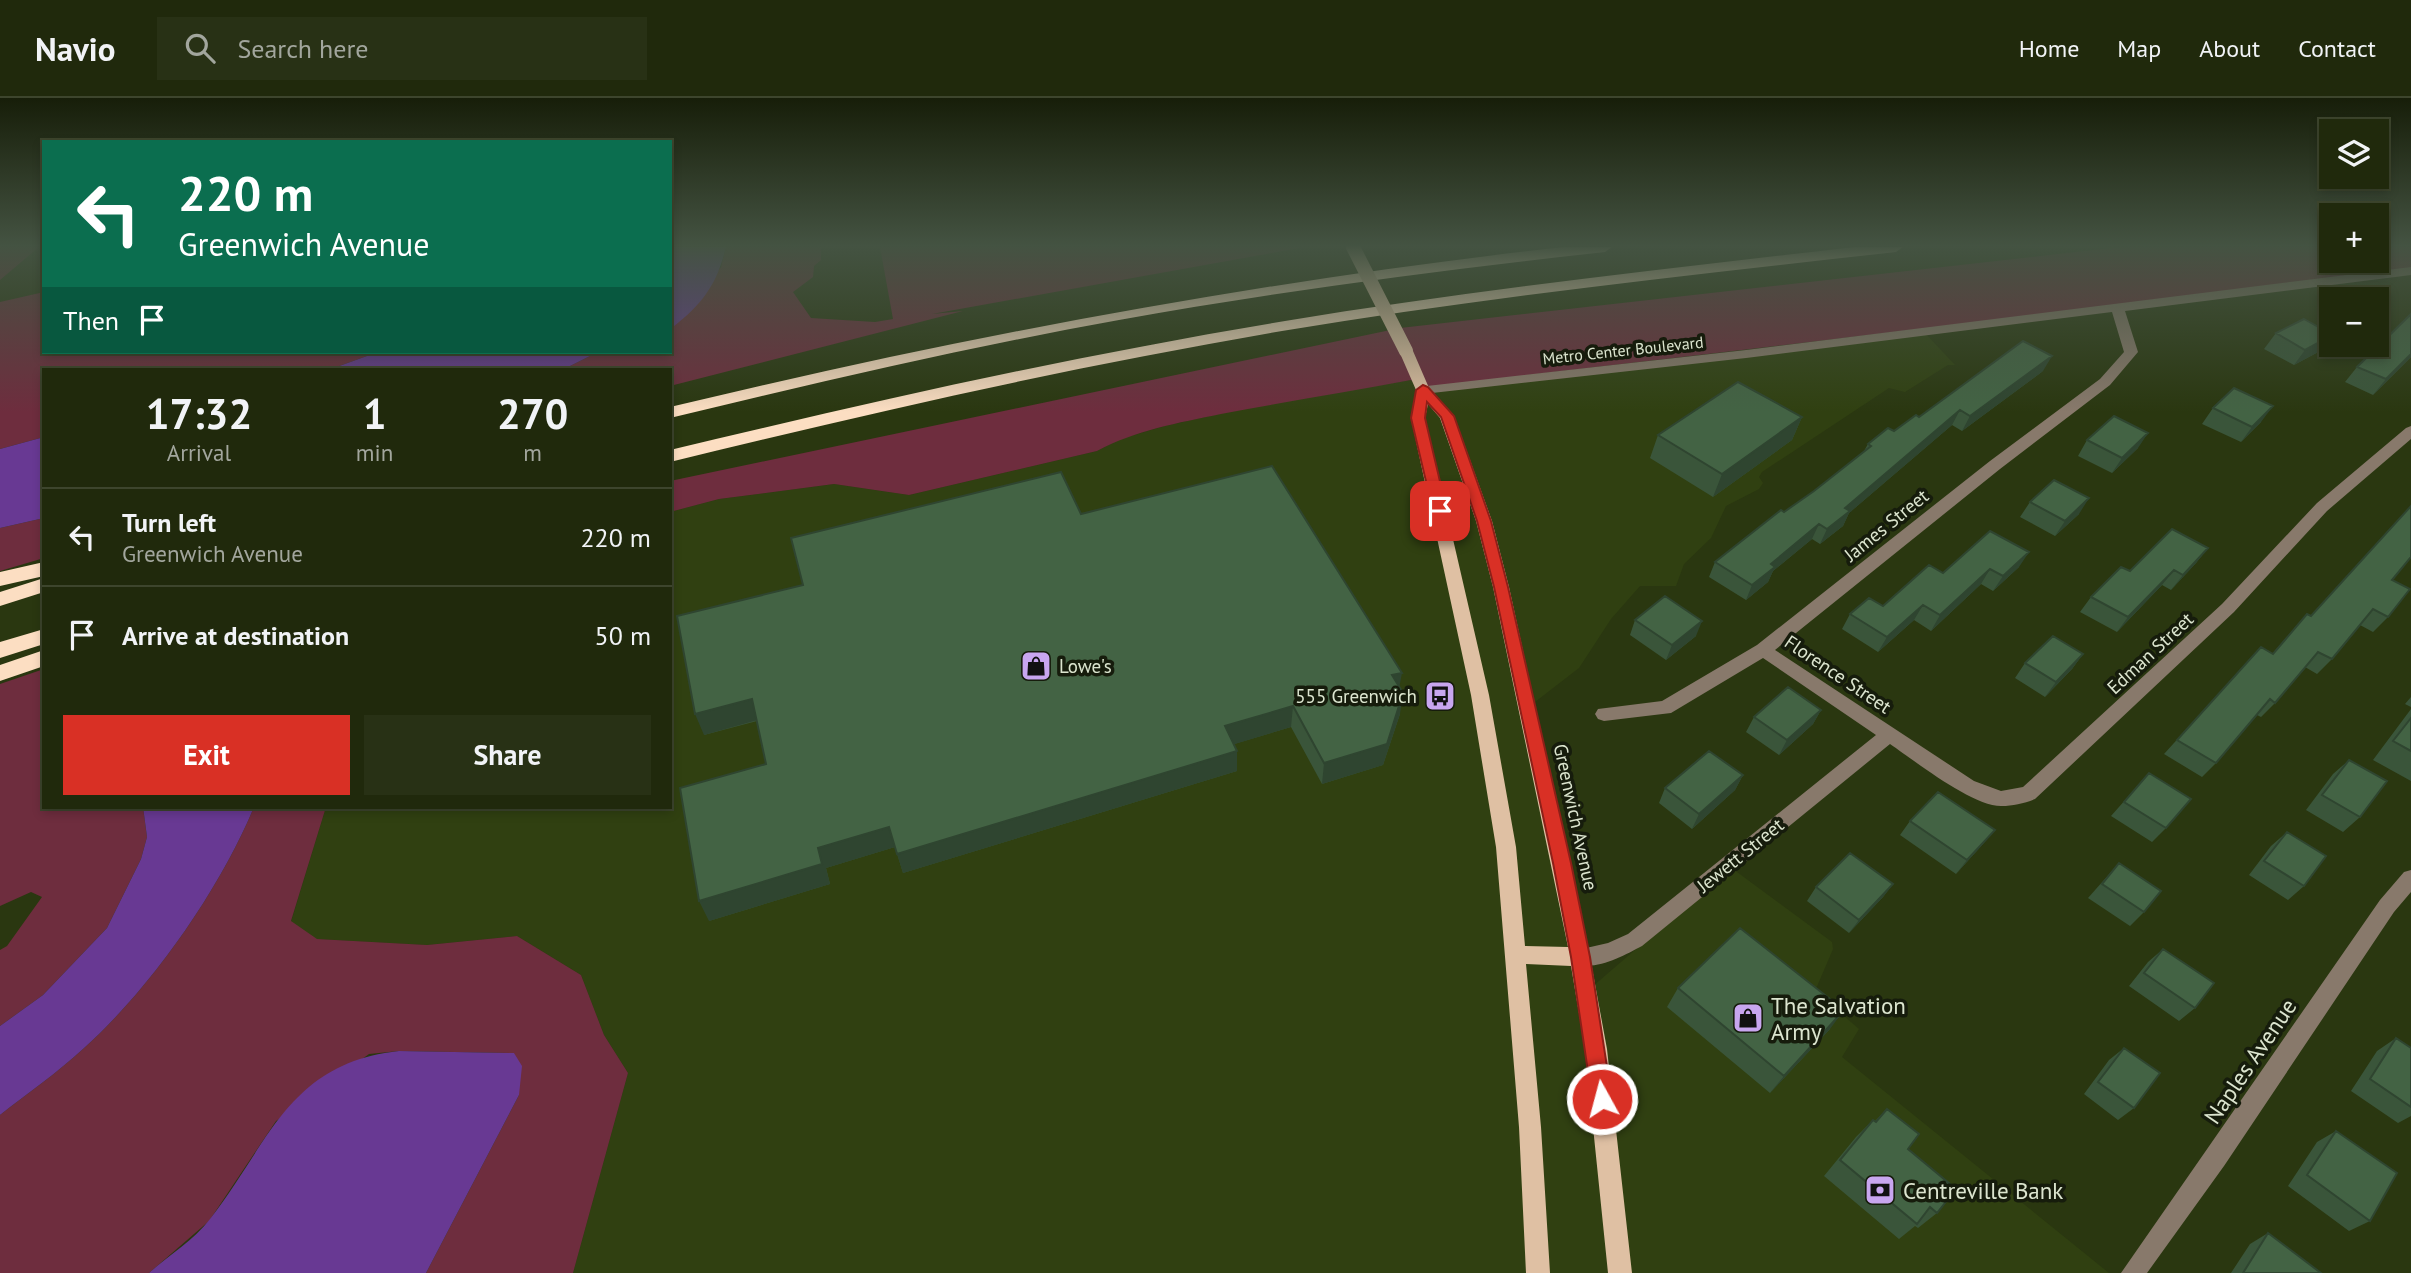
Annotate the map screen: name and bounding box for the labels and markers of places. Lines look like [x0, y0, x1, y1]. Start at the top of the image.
pin [1410, 481, 1470, 541]
shop icon: Lowe's [1019, 649, 1053, 683]
place label: Lowe's [1059, 654, 1112, 678]
bus stop icon: 555 Greenwich [1423, 679, 1457, 713]
place label: 555 Greenwich [1295, 684, 1417, 708]
place label: The Salvation Army [1771, 991, 1906, 1046]
shop icon: The Salvation Army [1731, 1001, 1765, 1035]
bank icon: Centreville Bank [1863, 1173, 1897, 1207]
place label: Centreville Bank [1903, 1176, 2063, 1205]

